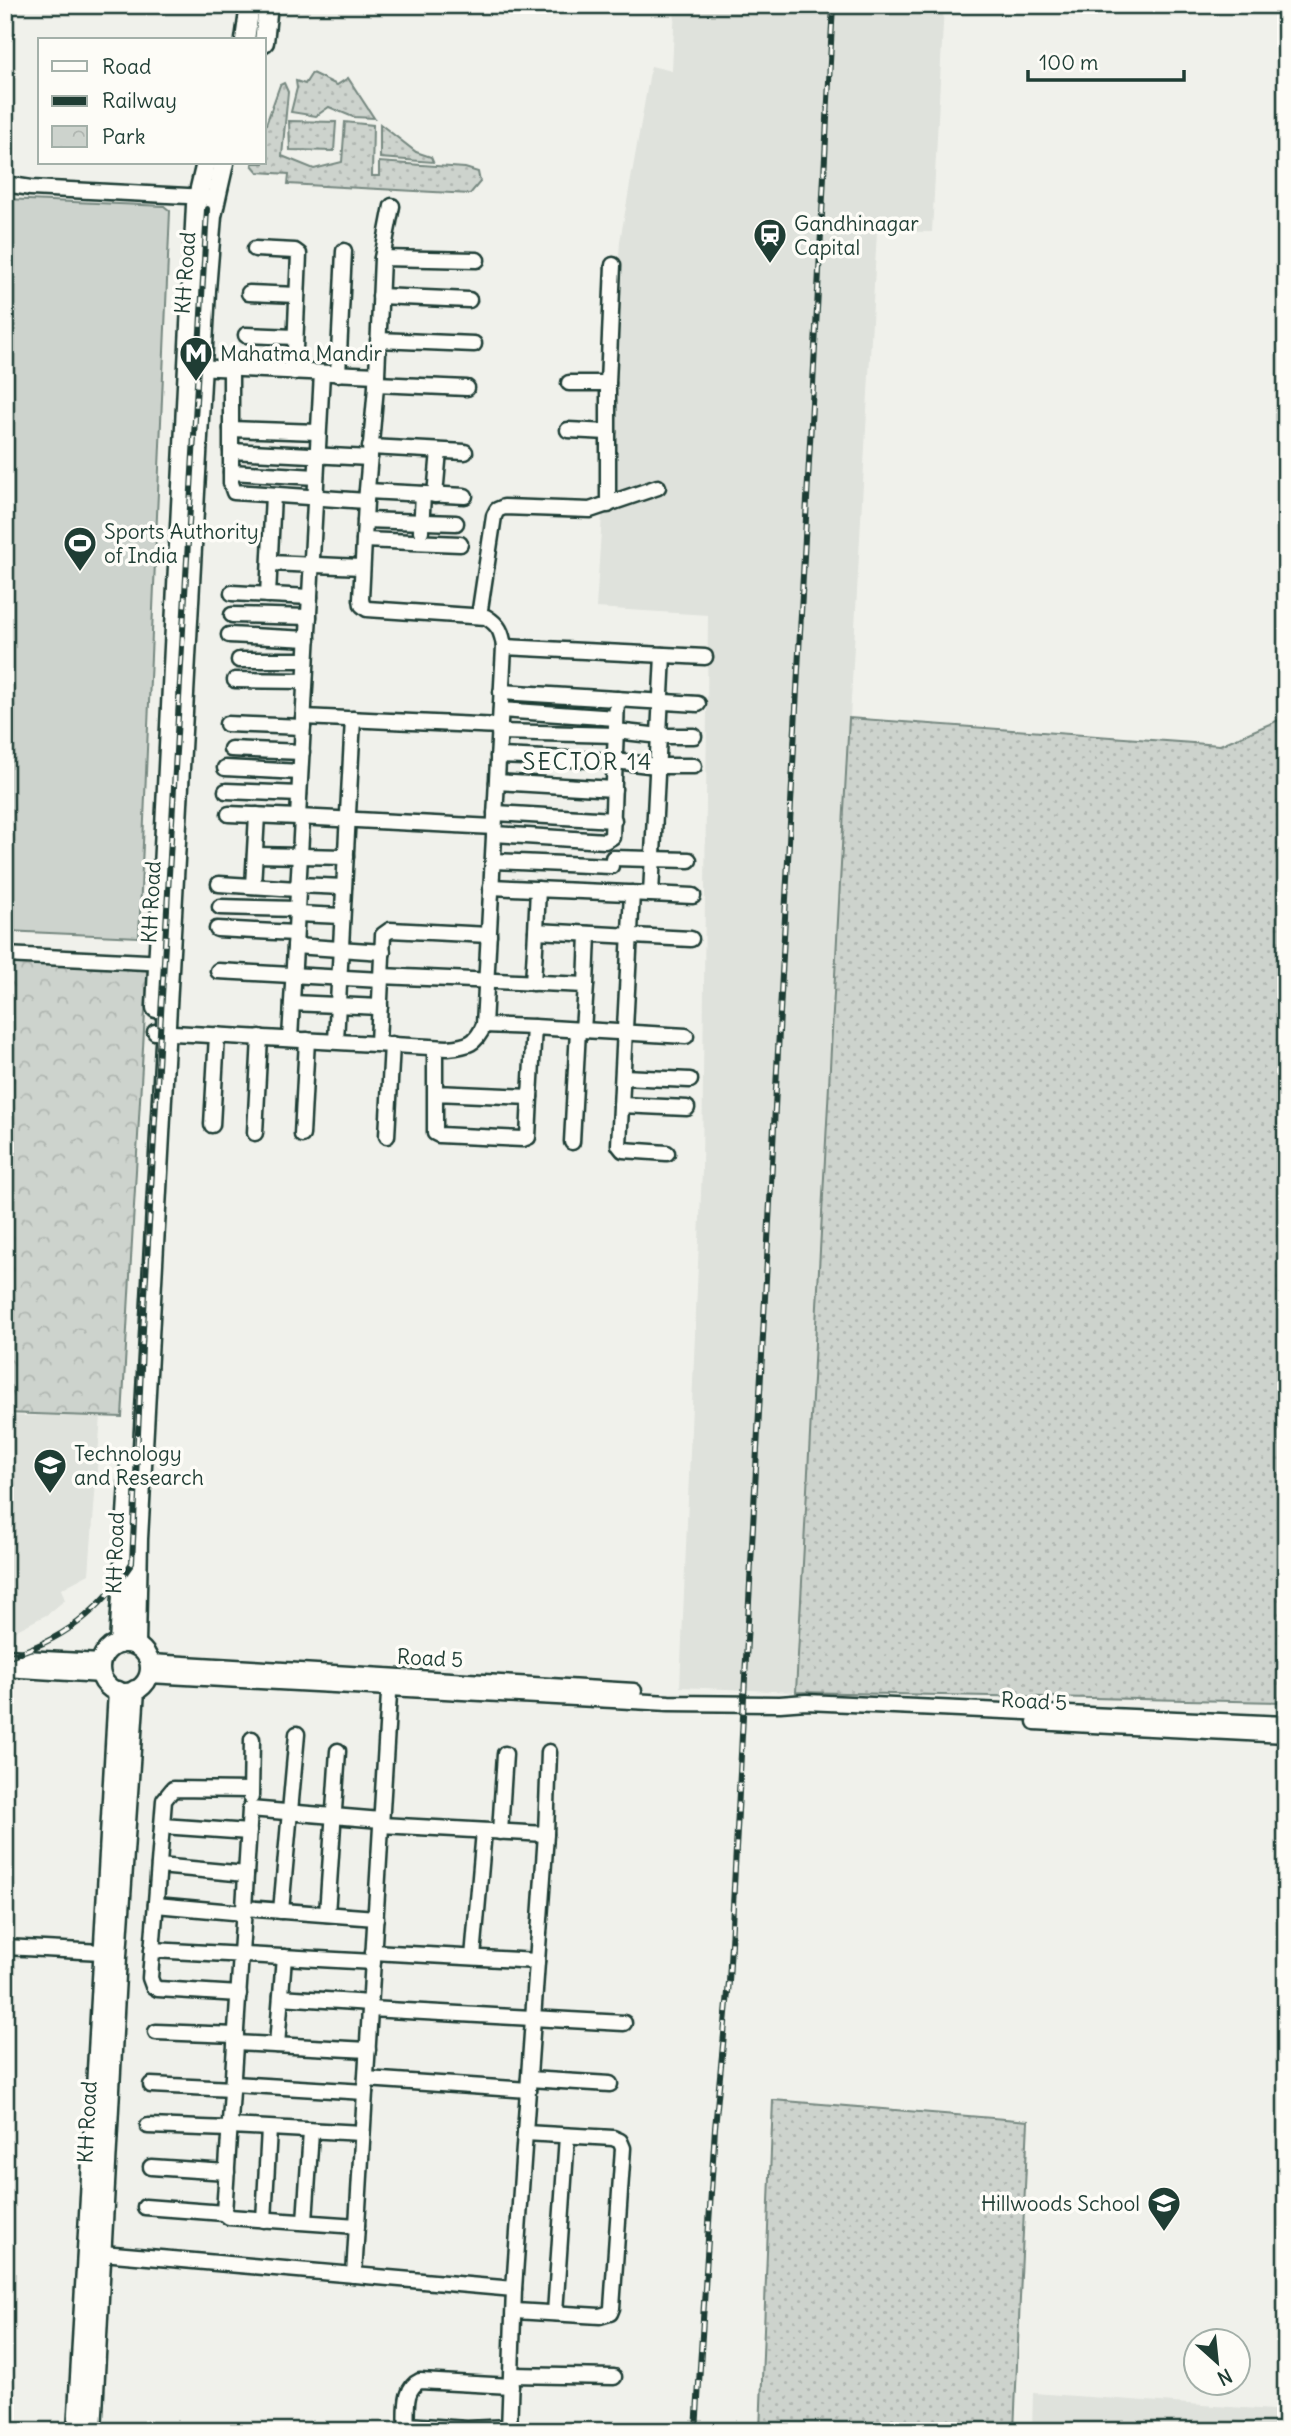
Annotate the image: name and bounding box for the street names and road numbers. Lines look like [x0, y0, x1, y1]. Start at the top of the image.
street label: KH Road [169, 231, 201, 315]
street label: KH Road [135, 860, 167, 944]
street label: KH Road [100, 1511, 130, 1595]
street label: Road 5 [396, 1643, 464, 1673]
street label: Road 5 [1000, 1686, 1068, 1716]
street label: KH Road [71, 2080, 103, 2164]

